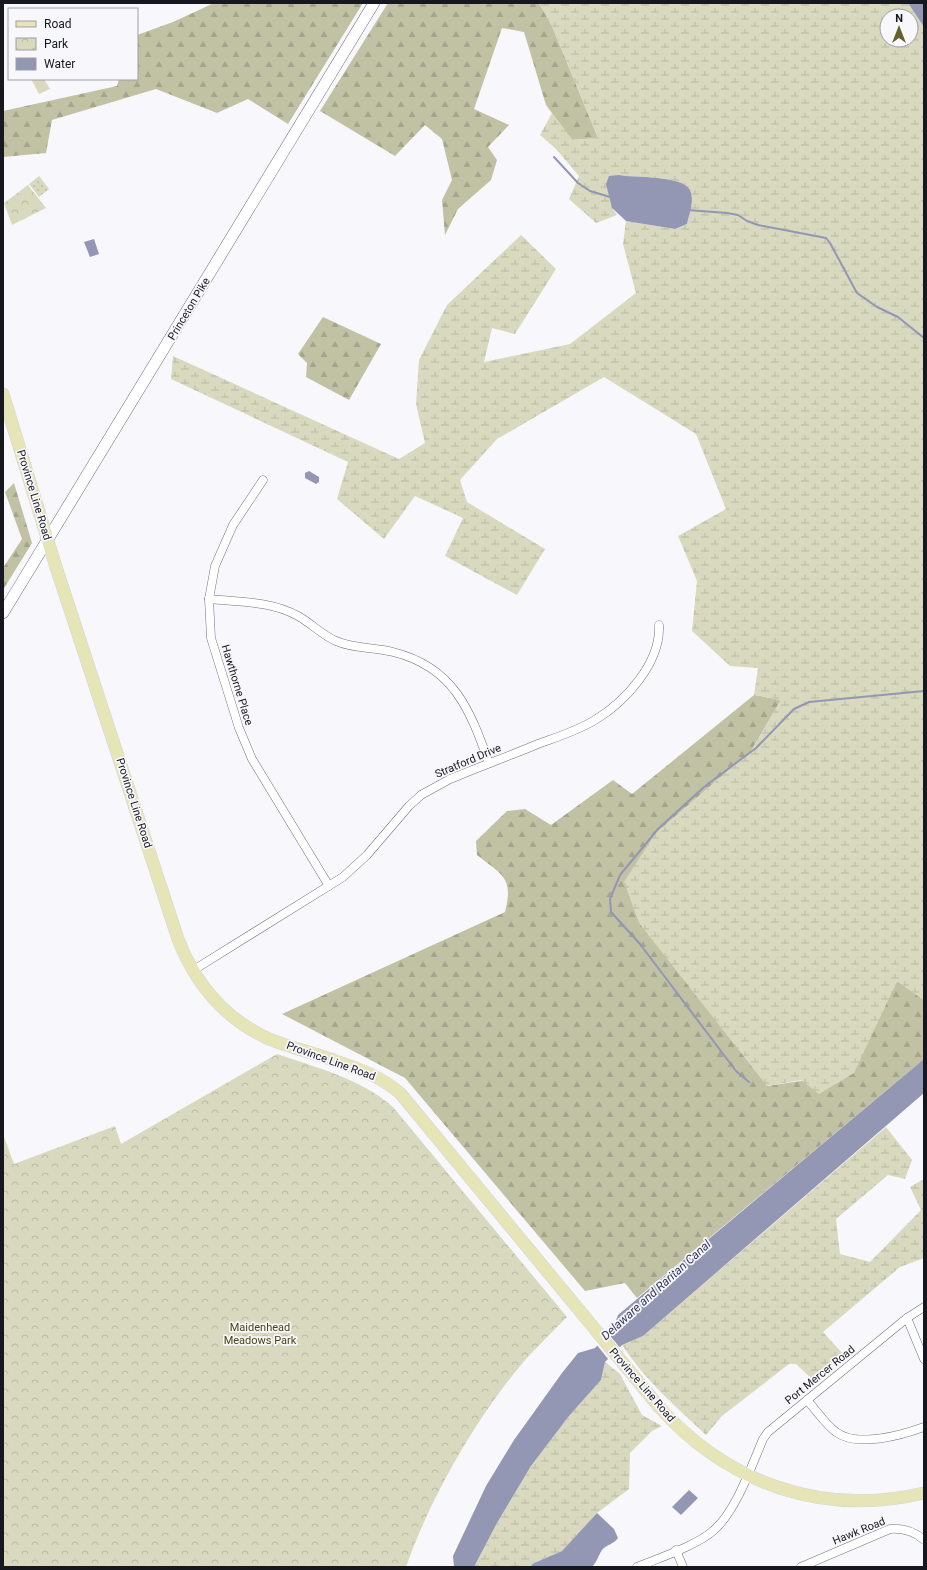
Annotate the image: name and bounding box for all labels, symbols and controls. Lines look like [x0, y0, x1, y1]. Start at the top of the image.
legend [8, 8, 138, 80]
north arrow [879, 8, 919, 48]
text: N [895, 12, 903, 25]
text: Road [44, 17, 72, 31]
text: Park [44, 37, 69, 51]
text: Water [44, 57, 75, 71]
street label: Princeton Pike [165, 275, 213, 343]
street label: Province Line Road [14, 448, 54, 542]
street label: Hawthorne Place [219, 643, 255, 727]
street label: Stratford Drive [433, 741, 503, 781]
street label: Province Line Road [113, 756, 155, 850]
street label: Province Line Road [285, 1039, 377, 1083]
water label: Delaware and Raritan Canal [598, 1237, 714, 1343]
park label: Maidenhead Meadows Park [224, 1321, 297, 1347]
street label: Port Mercer Road [783, 1343, 857, 1407]
street label: Province Line Road [606, 1345, 678, 1425]
street label: Hawk Road [831, 1515, 887, 1547]

